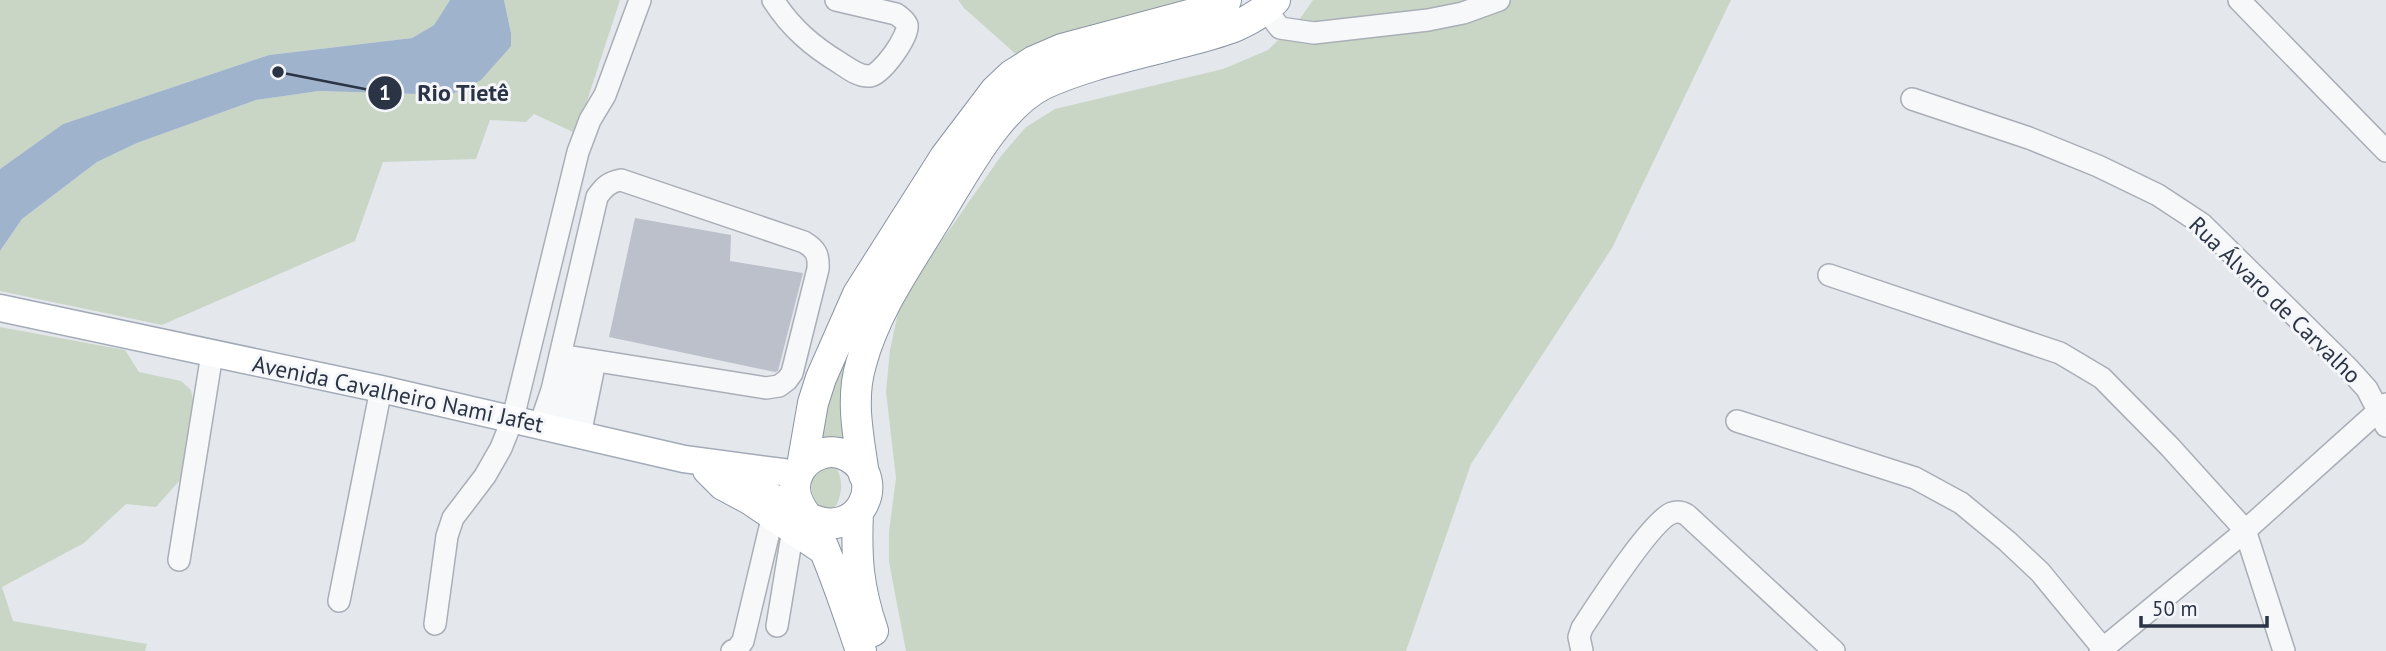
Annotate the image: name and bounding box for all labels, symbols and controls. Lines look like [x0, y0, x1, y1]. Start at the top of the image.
callout: Rio Tietê [368, 70, 523, 115]
text: Rio Tietê [417, 77, 509, 108]
text: 1 [379, 79, 391, 106]
street label: Rua Álvaro de Carvalho [2183, 210, 2367, 389]
street label: Avenida Cavalheiro Nami Jafet [250, 349, 546, 439]
scale bar [2141, 584, 2267, 628]
text: 50 m [2152, 595, 2198, 622]

